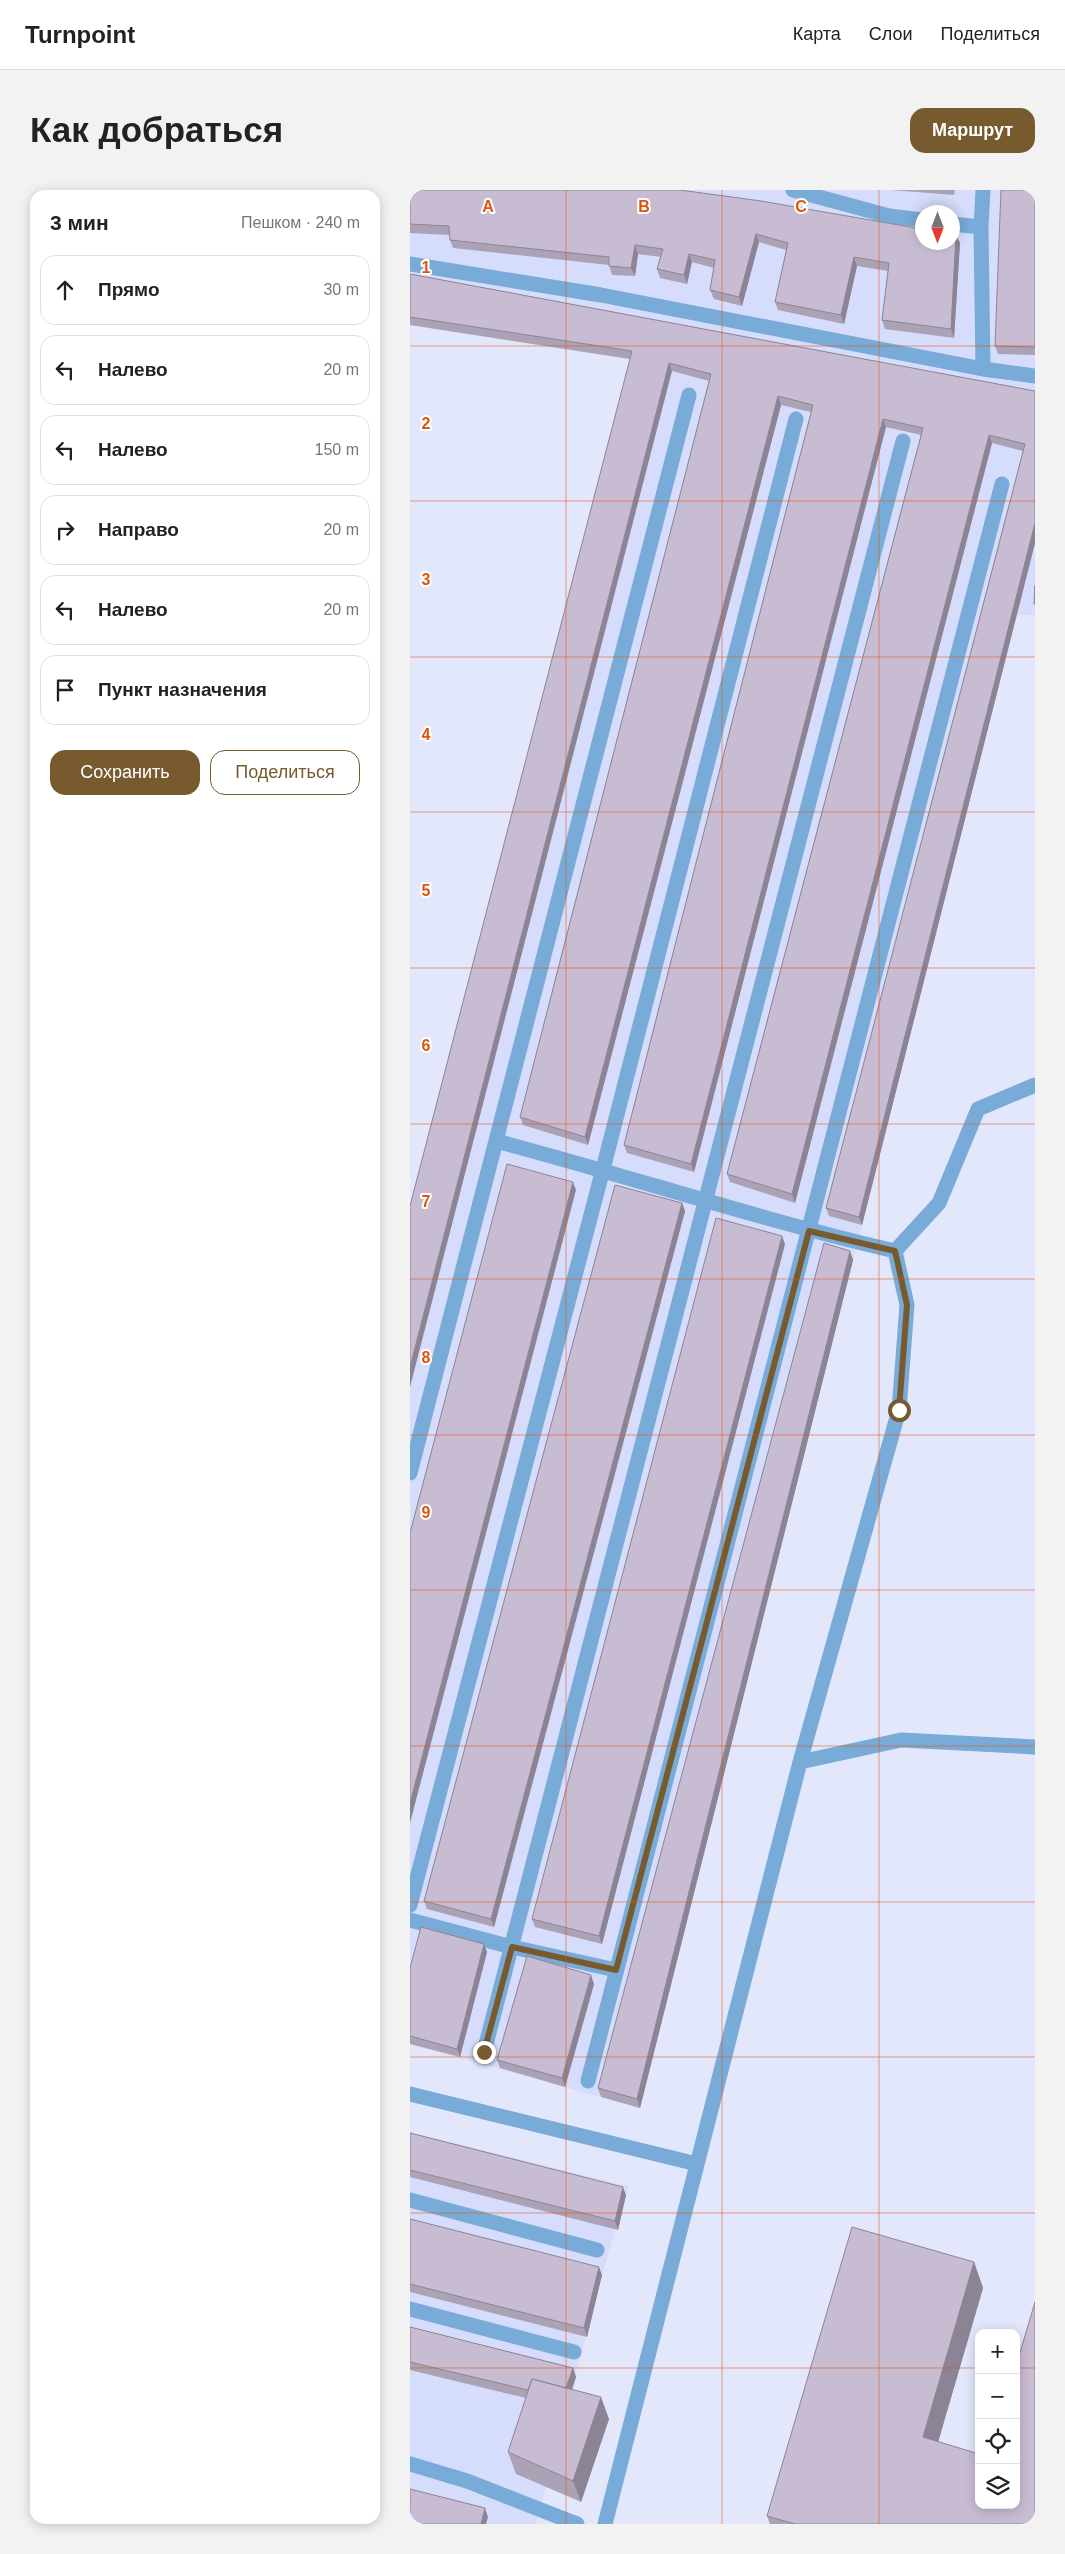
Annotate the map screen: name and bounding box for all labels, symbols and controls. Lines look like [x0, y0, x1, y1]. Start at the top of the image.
text: Turnpoint [25, 21, 135, 48]
text: Карта [793, 24, 841, 44]
text: Слои [869, 24, 913, 44]
text: Поделиться [941, 24, 1040, 44]
button: Маршрут [910, 108, 1035, 153]
text: Как добраться [30, 110, 283, 149]
text: A [482, 198, 494, 215]
text: B [638, 198, 650, 215]
text: C [795, 198, 807, 215]
north arrow [915, 205, 960, 250]
text: 3 мин [50, 211, 109, 234]
text: Пешком · 240 m [241, 214, 360, 231]
text: 1 [422, 259, 431, 276]
icon: ahead [51, 276, 79, 304]
text: Прямо [98, 279, 160, 300]
text: 30 m [323, 281, 359, 298]
icon: left [51, 356, 79, 384]
text: Налево [98, 359, 168, 380]
text: 20 m [323, 361, 359, 378]
text: 2 [422, 415, 431, 432]
icon: left [51, 436, 79, 464]
text: Налево [98, 439, 168, 460]
text: 150 m [315, 441, 359, 458]
icon: right [51, 516, 79, 544]
text: Направо [98, 519, 179, 540]
text: 20 m [323, 521, 359, 538]
text: 3 [422, 571, 431, 588]
icon: left [51, 596, 79, 624]
text: Налево [98, 599, 168, 620]
text: 20 m [323, 601, 359, 618]
icon: arrive [51, 676, 79, 704]
text: Пункт назначения [98, 679, 267, 700]
text: 4 [422, 726, 431, 743]
button: Сохранить [50, 750, 200, 795]
button: Поделиться [210, 750, 360, 795]
text: 5 [422, 882, 431, 899]
text: 6 [422, 1037, 431, 1054]
text: 7 [422, 1193, 431, 1210]
text: 8 [422, 1349, 431, 1366]
route start [888, 1399, 911, 1422]
text: 9 [422, 1504, 431, 1521]
route end [473, 2041, 496, 2064]
map controls [975, 2329, 1020, 2509]
button: + [975, 2329, 1020, 2374]
button: − [975, 2374, 1020, 2419]
button: locate [975, 2419, 1020, 2464]
button: layers [975, 2464, 1020, 2509]

